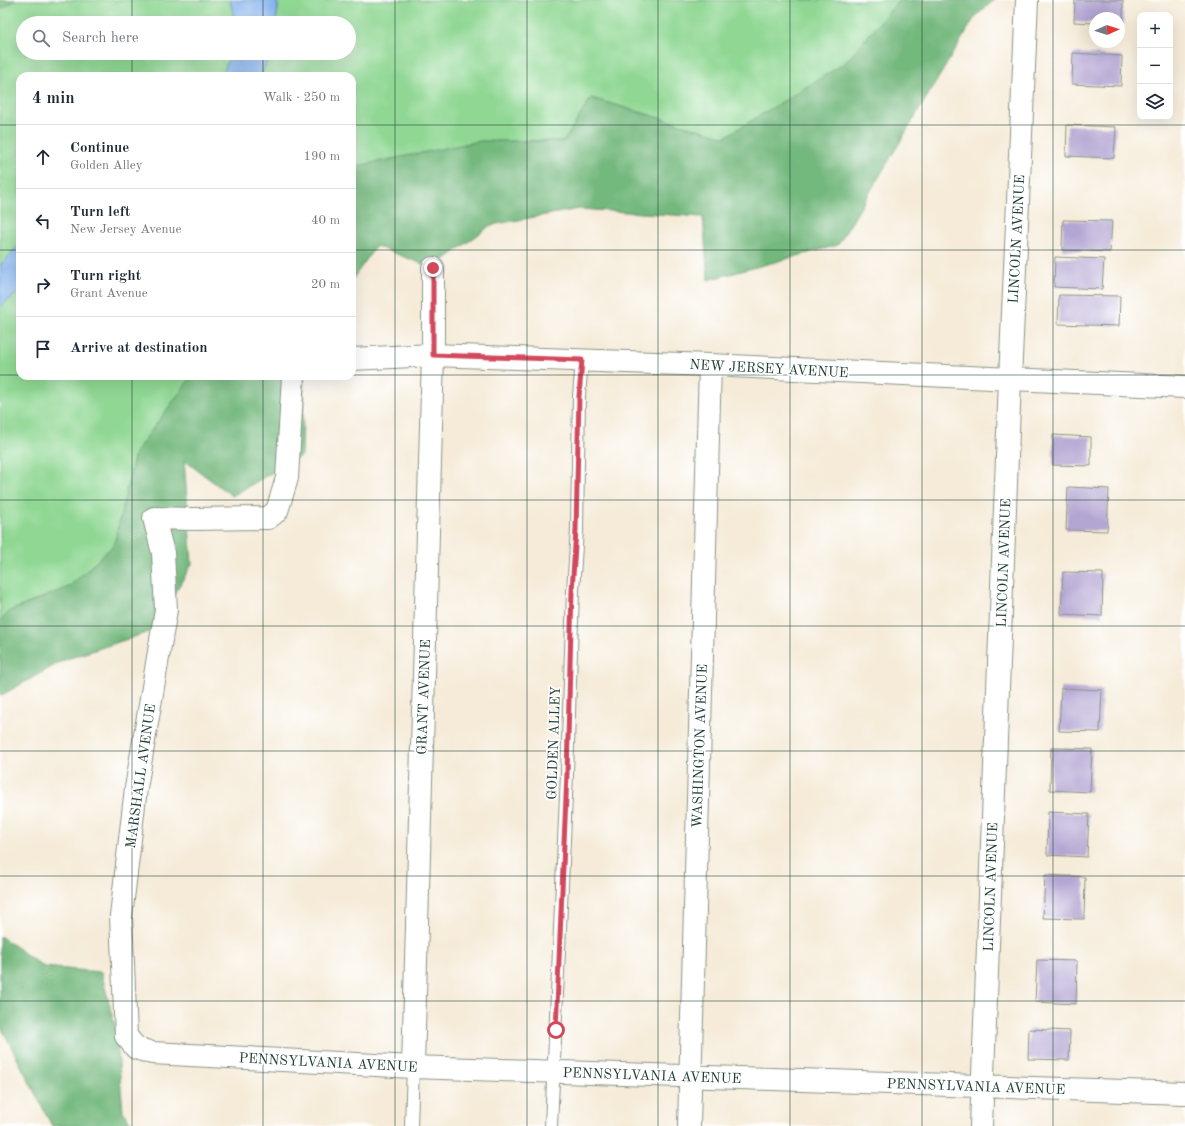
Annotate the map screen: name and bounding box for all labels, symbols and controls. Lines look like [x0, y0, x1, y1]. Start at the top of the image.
north arrow [1089, 12, 1125, 48]
map controls [1137, 12, 1173, 120]
button: + [1137, 12, 1173, 48]
search box [16, 16, 356, 60]
icon: search [30, 27, 52, 49]
text: Search here [62, 31, 139, 46]
button: − [1137, 48, 1173, 84]
button: layers [1137, 84, 1173, 120]
text: 4 min [32, 90, 75, 107]
text: Walk · 250 m [263, 91, 340, 104]
text: Continue [70, 141, 129, 156]
icon: ahead [32, 146, 54, 168]
text: 190 m [303, 150, 340, 163]
text: Golden Alley [70, 159, 143, 172]
street label: LINCOLN AVENUE [1007, 174, 1027, 304]
text: Turn left [70, 205, 130, 220]
icon: left [32, 210, 54, 232]
text: 40 m [311, 214, 340, 227]
text: New Jersey Avenue [70, 223, 182, 236]
route end [424, 259, 442, 277]
text: Turn right [70, 269, 141, 284]
icon: right [32, 274, 54, 296]
text: 20 m [311, 278, 340, 291]
text: Grant Avenue [70, 287, 148, 300]
icon: arrive [32, 338, 54, 360]
text: Arrive at destination [70, 341, 208, 356]
street label: NEW JERSEY AVENUE [689, 358, 849, 380]
street label: LINCOLN AVENUE [995, 498, 1013, 628]
street label: GRANT AVENUE [415, 639, 433, 755]
street label: WASHINGTON AVENUE [690, 664, 710, 828]
street label: GOLDEN ALLEY [545, 686, 563, 800]
street label: MARSHALL AVENUE [124, 703, 158, 849]
street label: LINCOLN AVENUE [982, 822, 1000, 952]
route start [547, 1021, 565, 1039]
street label: PENNSYLVANIA AVENUE [238, 1051, 418, 1075]
street label: PENNSYLVANIA AVENUE [562, 1066, 742, 1086]
street label: PENNSYLVANIA AVENUE [886, 1077, 1066, 1097]

